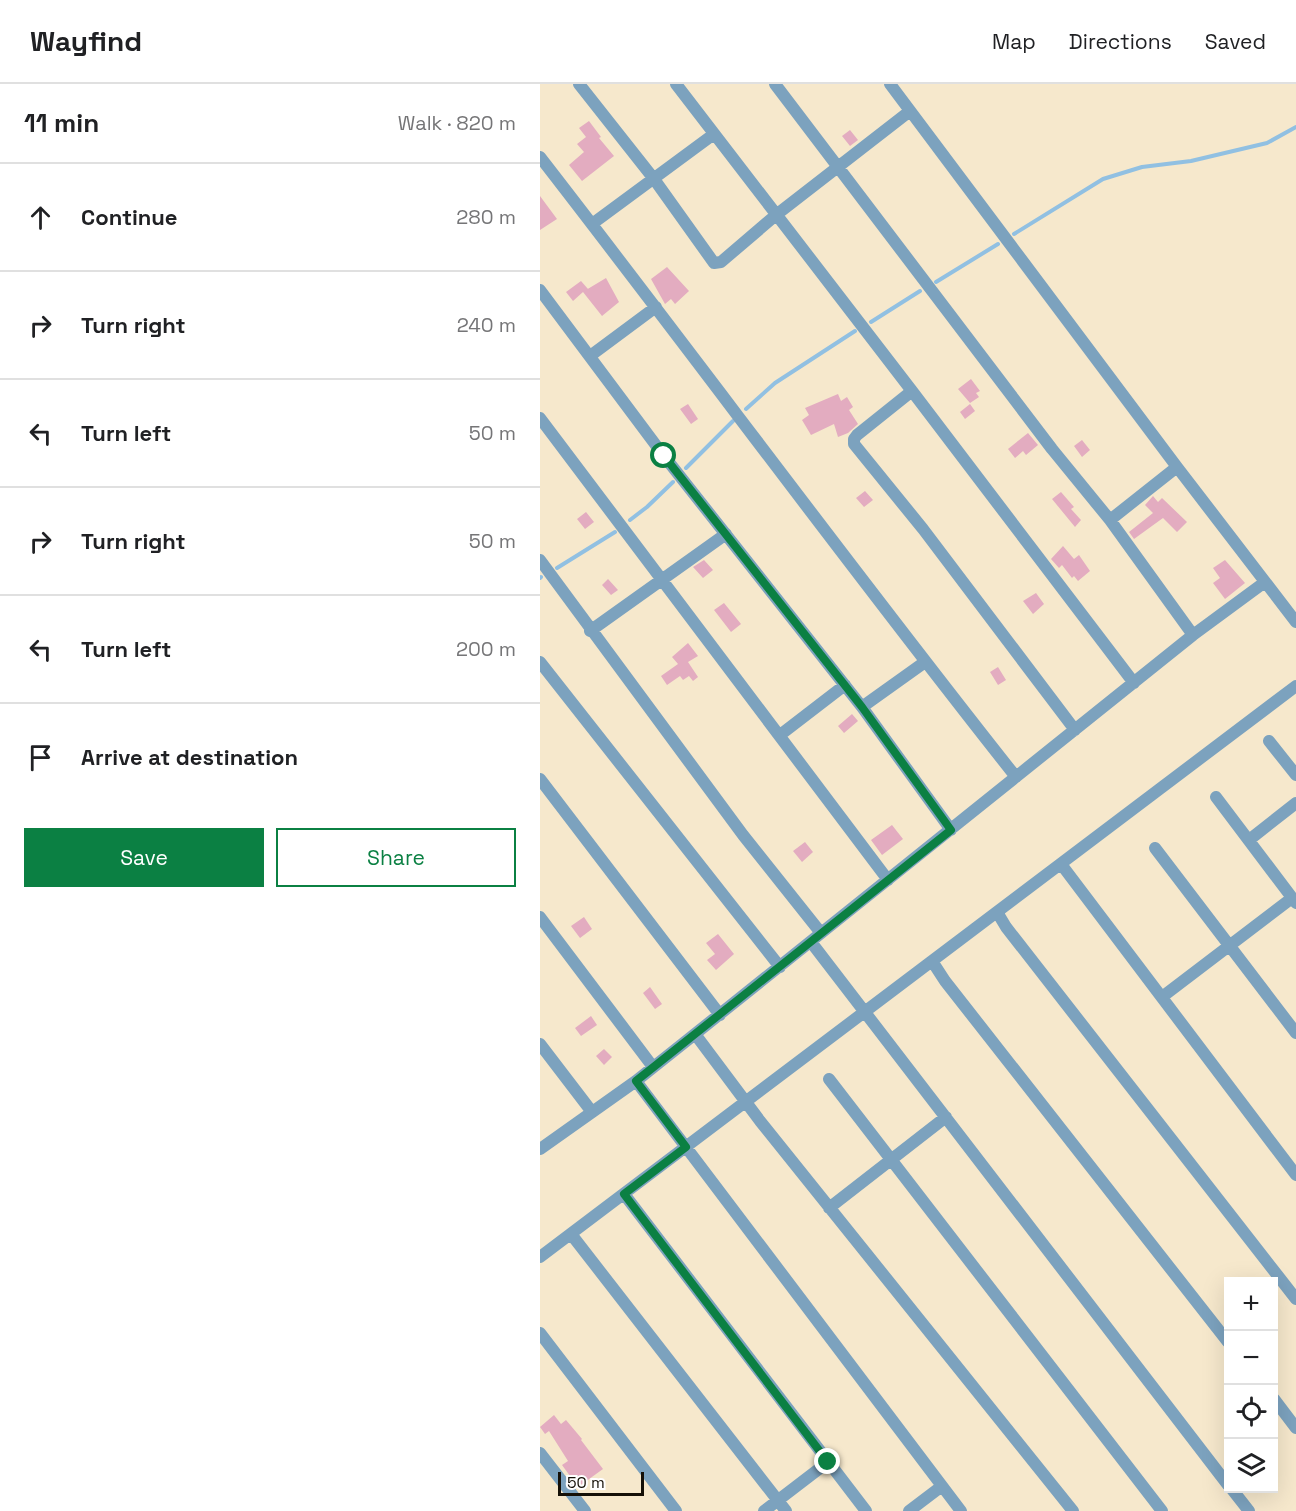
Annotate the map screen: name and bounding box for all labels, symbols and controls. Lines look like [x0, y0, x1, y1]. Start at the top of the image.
text: Wayfind [30, 23, 142, 59]
text: Map [992, 28, 1036, 55]
text: Directions [1069, 28, 1172, 55]
text: Saved [1205, 28, 1266, 55]
text: 11 min [24, 106, 99, 140]
text: Walk · 820 m [398, 110, 516, 136]
icon: ahead [24, 201, 57, 234]
text: Continue [81, 203, 177, 231]
text: 280 m [456, 204, 516, 230]
icon: right [24, 309, 57, 342]
text: Turn right [81, 311, 186, 339]
text: 240 m [457, 312, 516, 338]
icon: left [24, 417, 57, 450]
text: Turn left [81, 419, 171, 447]
text: 50 m [469, 420, 516, 446]
route start [650, 442, 676, 468]
icon: right [24, 525, 57, 558]
text: Turn right [81, 527, 186, 555]
text: 50 m [469, 528, 516, 554]
icon: left [24, 633, 57, 666]
text: Turn left [81, 635, 171, 663]
text: 200 m [456, 636, 516, 662]
icon: arrive [24, 741, 57, 774]
text: Arrive at destination [81, 743, 298, 771]
button: Save [24, 828, 264, 887]
button: Share [276, 828, 516, 887]
map controls [1224, 1277, 1278, 1493]
button: + [1224, 1277, 1278, 1331]
button: − [1224, 1331, 1278, 1385]
button: locate [1224, 1385, 1278, 1439]
button: layers [1224, 1439, 1278, 1493]
route end [814, 1448, 840, 1474]
scale bar [558, 1469, 644, 1496]
text: 50 m [567, 1472, 605, 1493]

